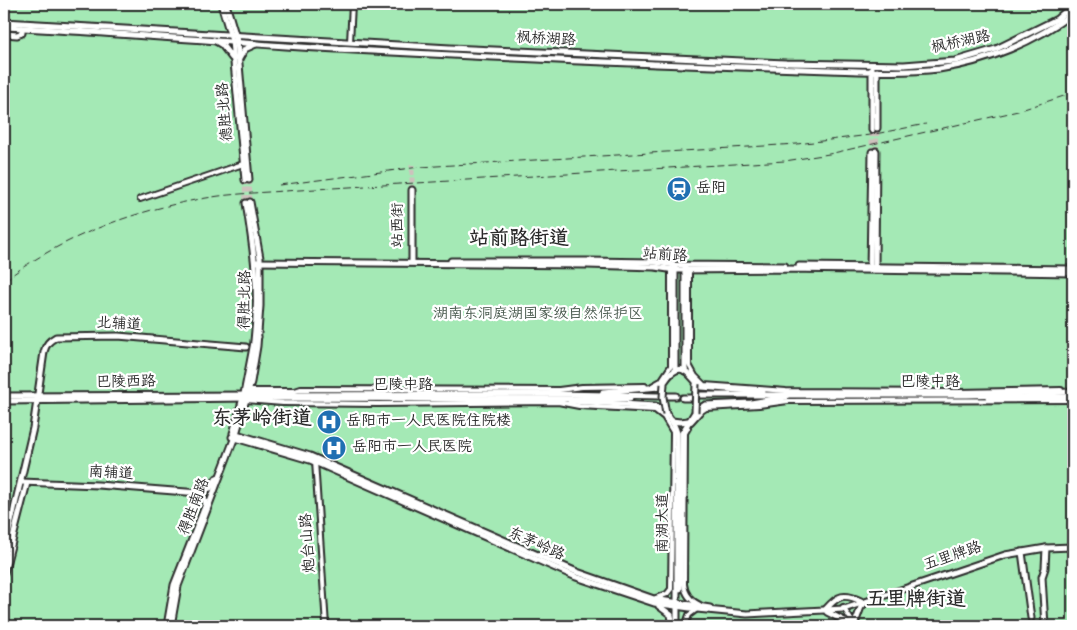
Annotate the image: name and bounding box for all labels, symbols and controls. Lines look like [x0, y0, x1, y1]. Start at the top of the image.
street label: 枫桥湖路 [929, 26, 993, 60]
street label: 枫桥湖路 [515, 27, 577, 53]
street label: 德胜北路 [212, 81, 240, 143]
station icon: 岳阳 [666, 176, 692, 202]
place label: 岳阳 [696, 178, 726, 200]
street label: 站西街 [388, 202, 410, 248]
district label: 站前路街道 [469, 226, 569, 254]
street label: 站前路 [642, 243, 688, 269]
street label: 得胜北路 [234, 270, 258, 330]
park label: 湖南东洞庭湖国家级自然保护区 [433, 304, 643, 326]
street label: 北辅道 [96, 313, 142, 337]
street label: 巴陵西路 [96, 371, 156, 395]
street label: 巴陵中路 [900, 372, 960, 394]
street label: 巴陵中路 [373, 375, 433, 397]
district label: 东茅岭街道 [212, 406, 312, 434]
hospital icon: 岳阳市一人民医院住院楼 [316, 409, 342, 435]
place label: 岳阳市一人民医院住院楼 [346, 411, 511, 433]
hospital icon: 岳阳市一人民医院 [321, 435, 347, 461]
place label: 岳阳市一人民医院 [352, 437, 472, 459]
street label: 南辅道 [88, 462, 134, 486]
street label: 得胜南路 [174, 475, 216, 539]
street label: 南湖大道 [653, 493, 675, 553]
street label: 炮台山路 [296, 512, 322, 574]
street label: 东茅岭路 [504, 523, 568, 567]
street label: 五里牌路 [921, 537, 985, 577]
district label: 五里牌街道 [866, 587, 966, 615]

